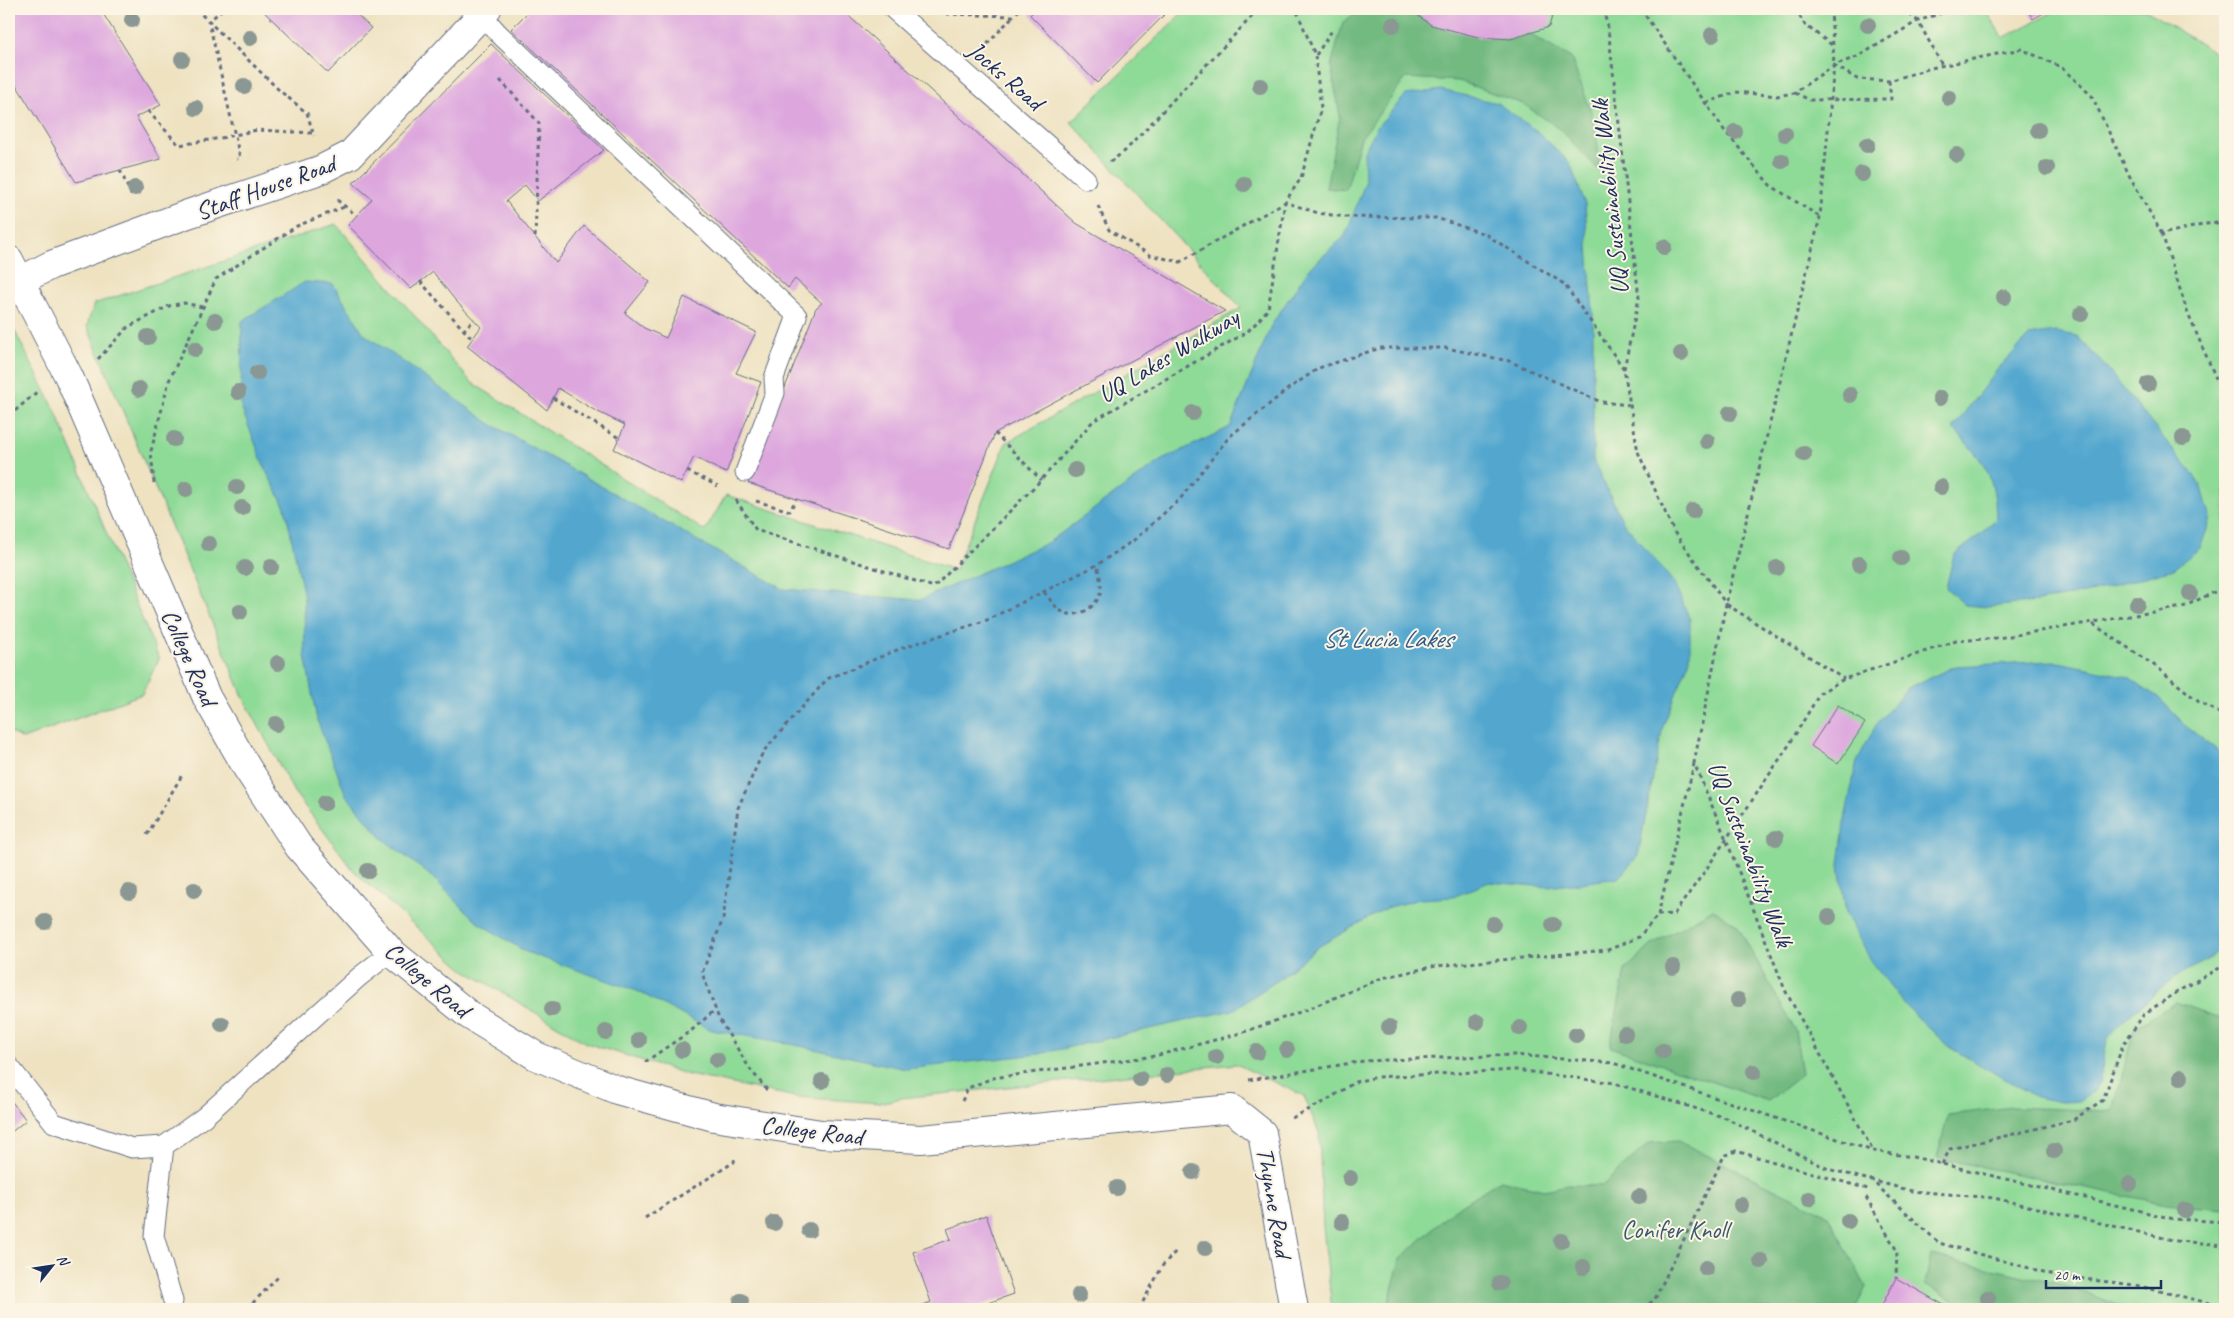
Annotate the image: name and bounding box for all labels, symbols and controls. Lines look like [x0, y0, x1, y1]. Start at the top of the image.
street label: Jocks Road [960, 33, 1053, 120]
street label: UQ Sustainability Walk [1584, 96, 1636, 296]
street label: Staff House Road [191, 146, 344, 228]
street label: UQ Lakes Walkway [1092, 300, 1247, 410]
street label: College Road [154, 604, 226, 714]
water label: St Lucia Lakes [1323, 622, 1457, 655]
street label: UQ Sustainability Walk [1700, 757, 1801, 953]
street label: College Road [378, 935, 480, 1028]
street label: College Road [759, 1109, 869, 1154]
street label: Thynne Road [1249, 1145, 1300, 1264]
park label: Conifer Knoll [1622, 1214, 1733, 1246]
north arrow [28, 1240, 78, 1290]
text: N [53, 1252, 74, 1270]
scale bar [2046, 1258, 2162, 1290]
text: 20 m [2054, 1266, 2081, 1285]

